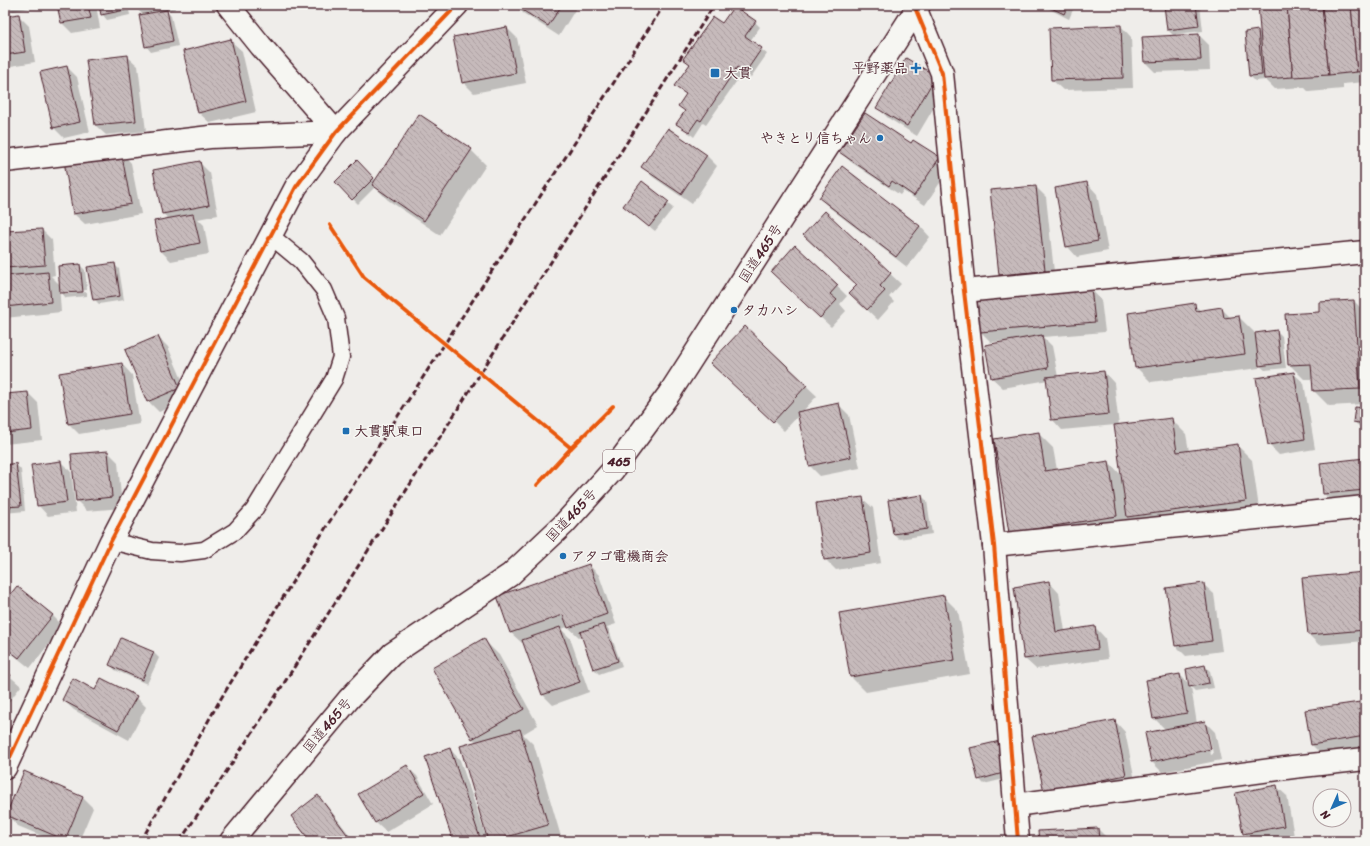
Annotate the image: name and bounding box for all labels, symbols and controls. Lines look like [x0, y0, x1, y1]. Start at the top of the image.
place label: 平野薬品 [852, 56, 908, 81]
place label: 大貫 [724, 61, 752, 86]
marker: 平野薬品 [911, 63, 921, 73]
marker: 大貫 [709, 67, 721, 79]
place label: やきとり信ちゃん [760, 126, 872, 151]
marker: やきとり信ちゃん [875, 133, 885, 143]
street label: 国道465号 [732, 218, 789, 288]
place label: タカハシ [742, 298, 798, 323]
marker: タカハシ [729, 305, 739, 315]
place label: 大貫駅東口 [354, 419, 424, 444]
marker: 大貫駅東口 [341, 426, 351, 436]
road number: 465 [603, 450, 635, 472]
street label: 国道465号 [539, 482, 603, 548]
place label: アタゴ電機商会 [571, 544, 668, 569]
marker: アタゴ電機商会 [558, 551, 568, 561]
street label: 国道465号 [296, 692, 359, 759]
north arrow [1312, 788, 1352, 828]
text: N [1316, 805, 1335, 825]

